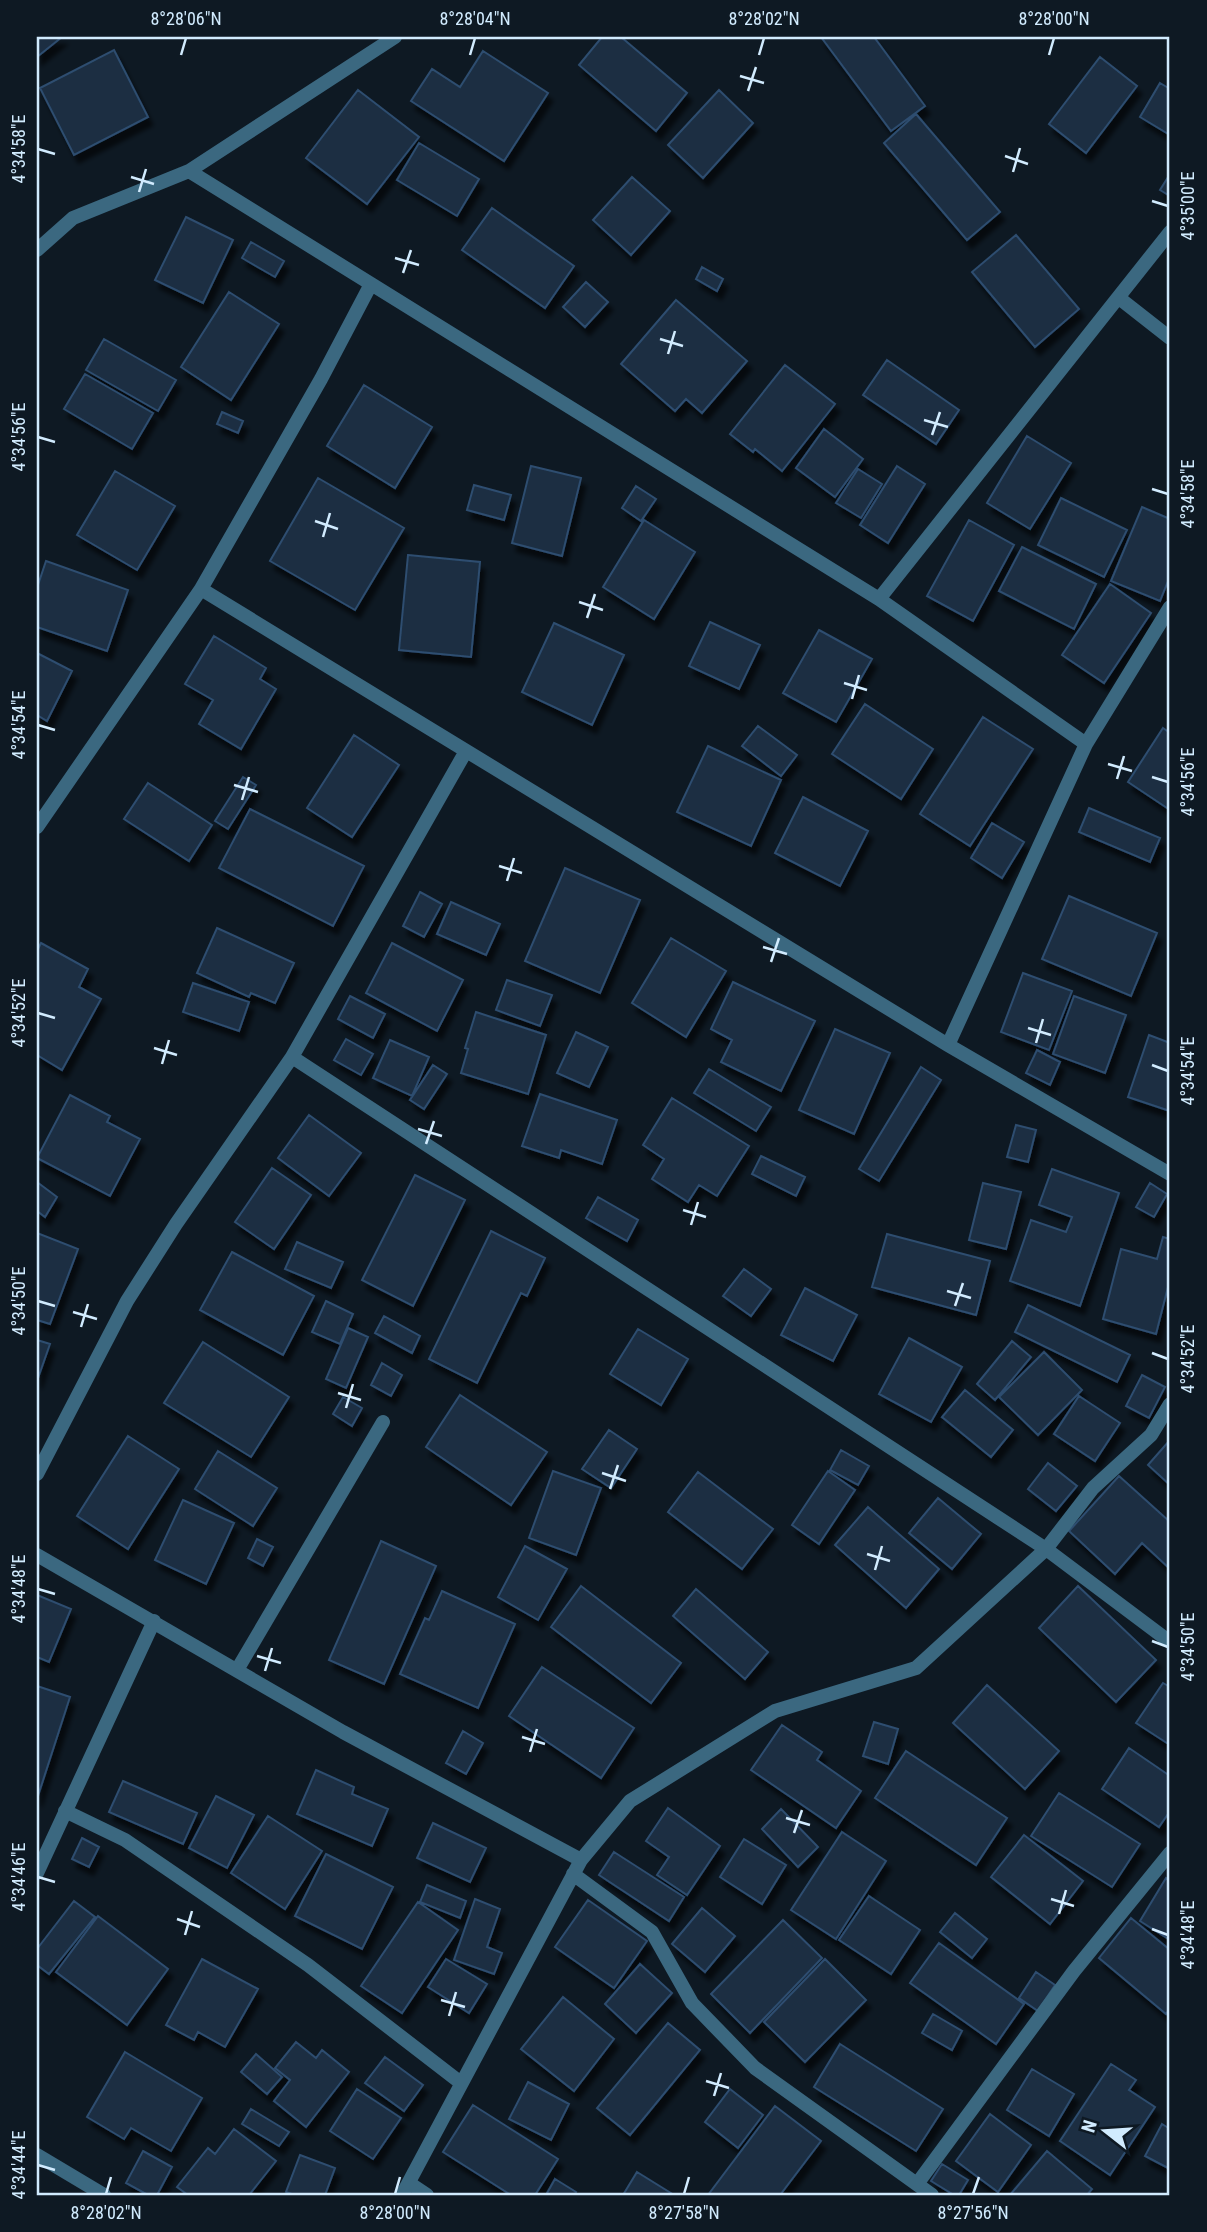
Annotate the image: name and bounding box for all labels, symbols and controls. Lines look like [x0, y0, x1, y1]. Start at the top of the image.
text: 8°28'06"N [150, 8, 222, 29]
text: 8°28'04"N [439, 8, 511, 29]
text: 8°28'02"N [728, 8, 800, 29]
text: 8°28'00"N [1018, 8, 1090, 29]
text: 4°34'58"E [8, 114, 29, 184]
text: 4°35'00"E [1177, 171, 1198, 241]
text: 4°34'56"E [8, 402, 29, 472]
text: 4°34'58"E [1177, 459, 1198, 529]
text: 4°34'54"E [8, 690, 29, 760]
text: 4°34'56"E [1177, 747, 1198, 817]
text: 4°34'52"E [8, 978, 29, 1048]
text: 4°34'54"E [1177, 1036, 1198, 1106]
text: 4°34'50"E [8, 1266, 29, 1336]
text: 4°34'52"E [1177, 1324, 1198, 1394]
text: 4°34'48"E [8, 1554, 29, 1624]
text: 4°34'50"E [1177, 1612, 1198, 1682]
text: 4°34'46"E [8, 1842, 29, 1912]
text: 4°34'48"E [1177, 1900, 1198, 1970]
north arrow [1070, 2096, 1140, 2166]
text: N [1077, 2117, 1102, 2135]
text: 4°34'44"E [8, 2130, 29, 2200]
text: 8°28'02"N [70, 2202, 142, 2223]
text: 8°28'00"N [359, 2202, 431, 2223]
text: 8°27'58"N [648, 2202, 720, 2223]
text: 8°27'56"N [937, 2202, 1009, 2223]

